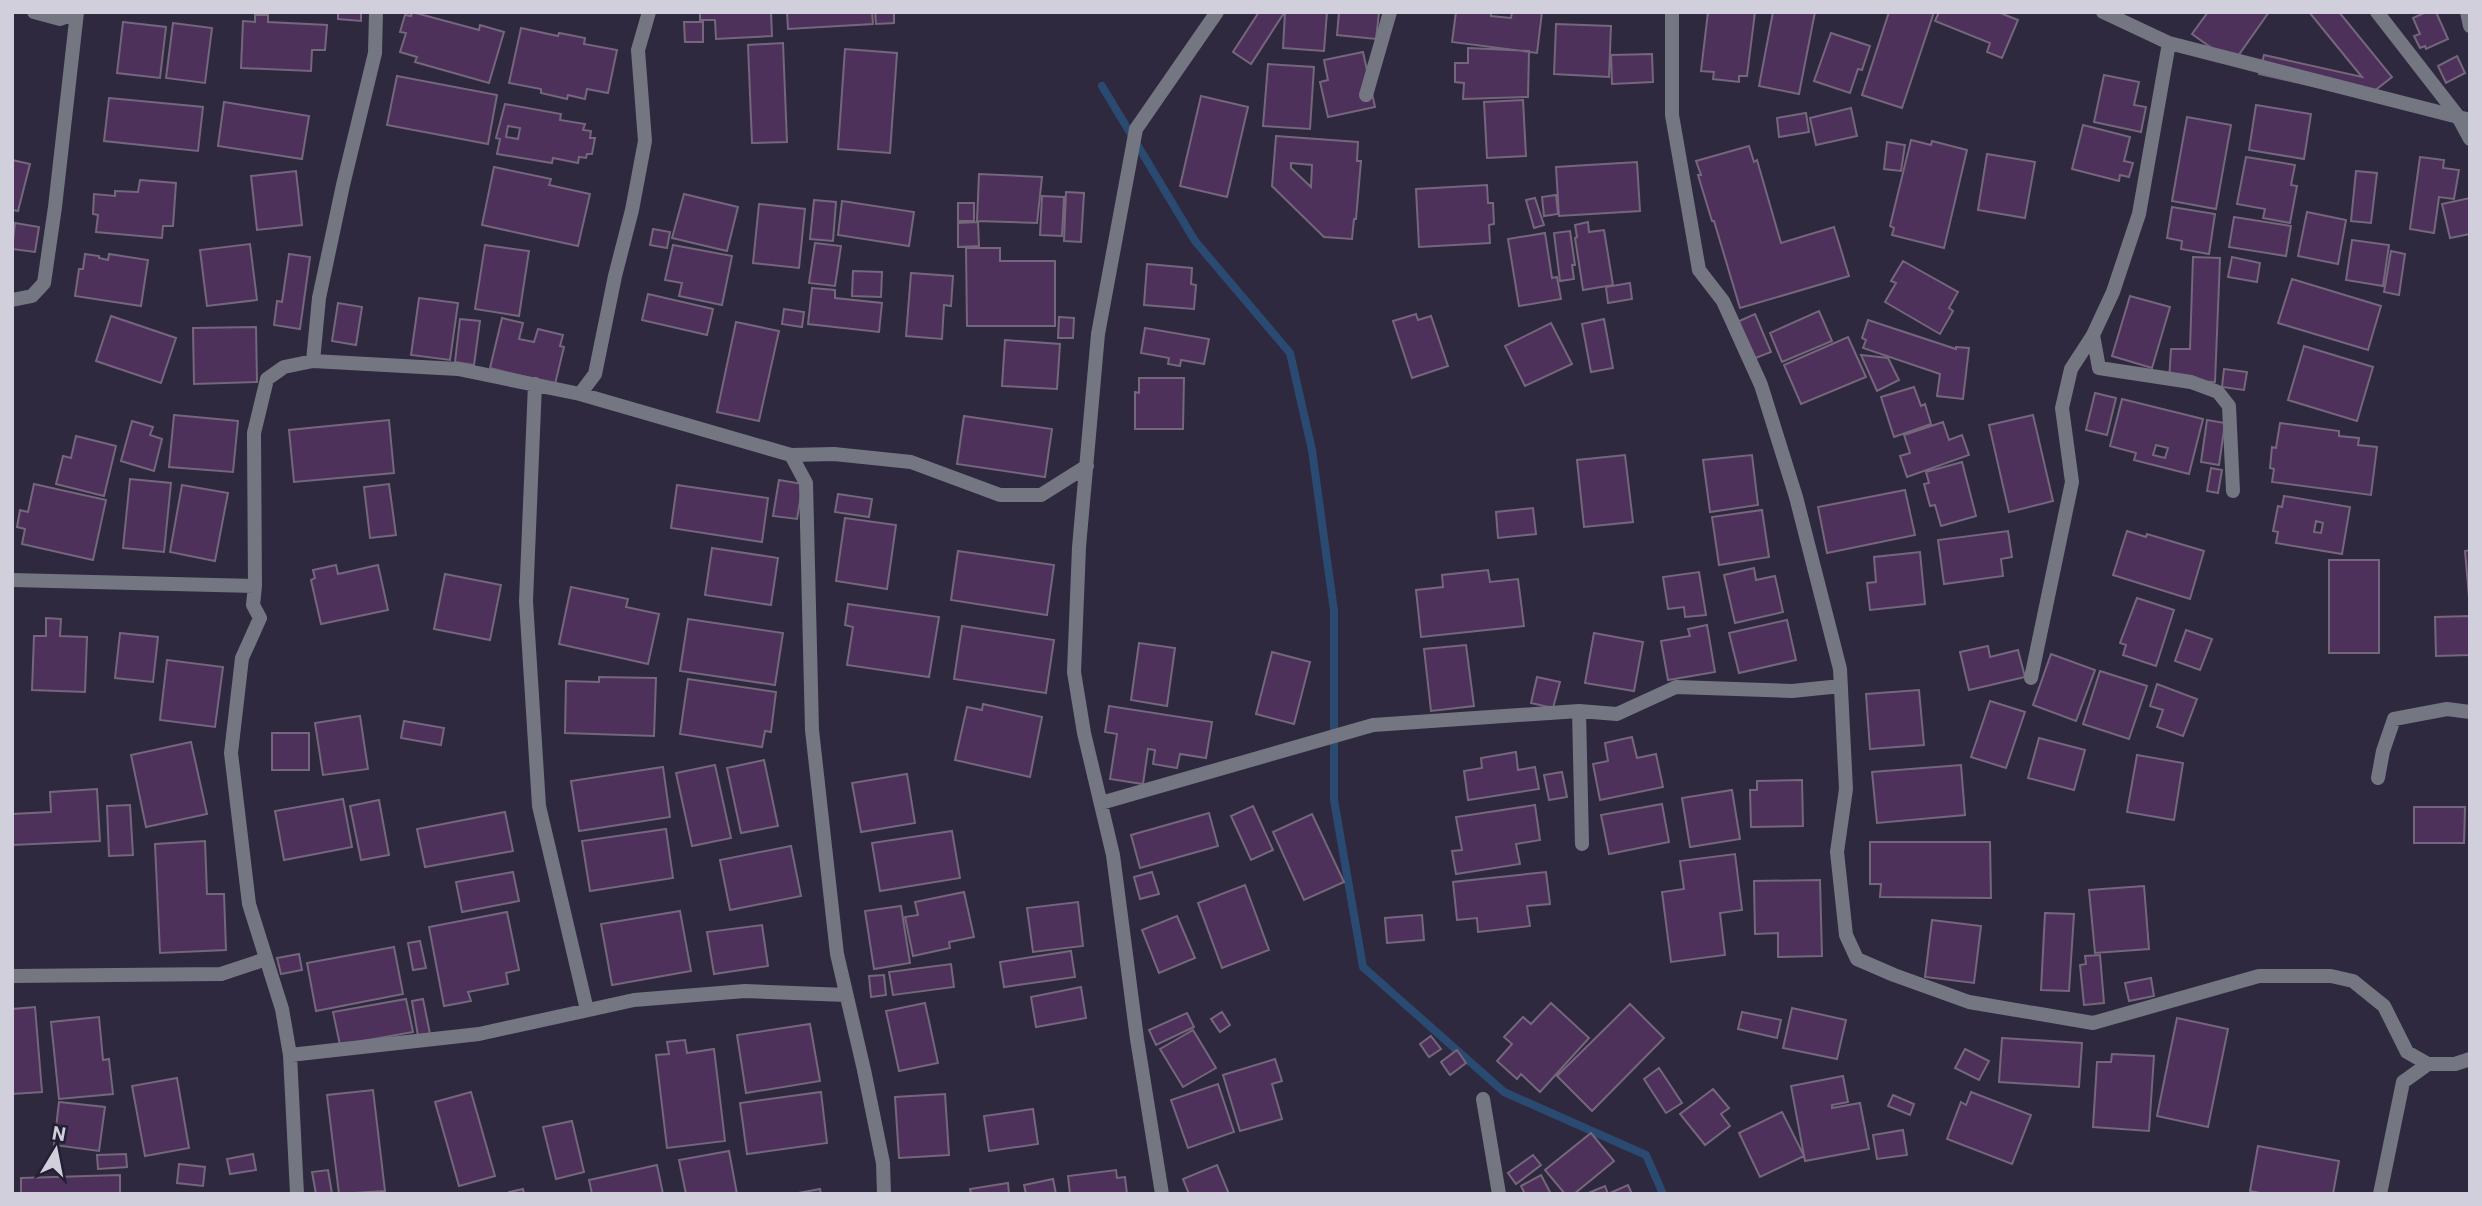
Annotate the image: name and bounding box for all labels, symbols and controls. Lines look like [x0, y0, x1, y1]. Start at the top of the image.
north arrow [21, 1115, 91, 1185]
text: N [50, 1121, 67, 1146]

